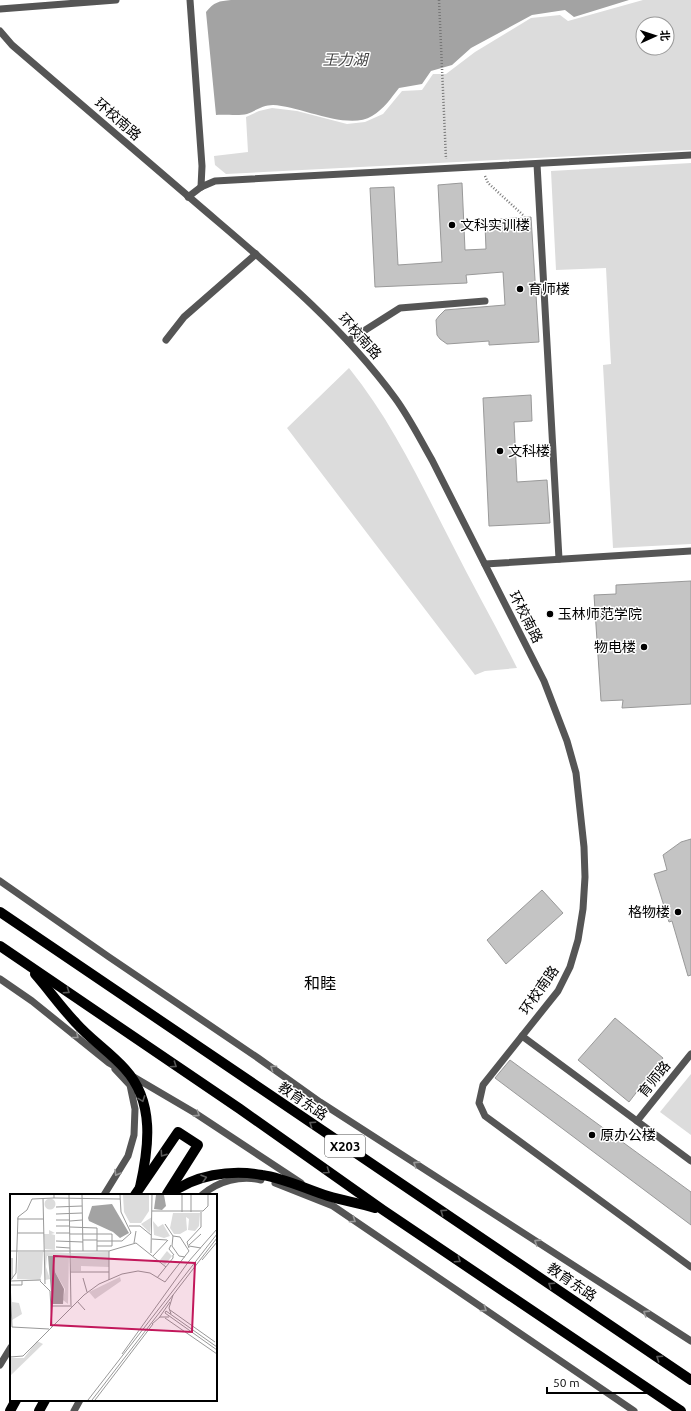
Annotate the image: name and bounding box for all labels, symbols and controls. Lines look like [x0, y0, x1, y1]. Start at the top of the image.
north arrow [635, 16, 675, 56]
text: 北 [659, 30, 671, 41]
water label: 王力湖 [322, 51, 369, 68]
street label: 环校南路 [92, 95, 144, 143]
place label: 文科实训楼 [460, 217, 530, 233]
marker: 文科实训楼 [447, 220, 457, 230]
place label: 育师楼 [528, 281, 570, 297]
marker: 育师楼 [515, 284, 525, 294]
street label: 环校南路 [335, 310, 385, 362]
place label: 文科楼 [508, 443, 550, 459]
marker: 文科楼 [495, 446, 505, 456]
street label: 环校南路 [506, 588, 546, 646]
place label: 玉林师范学院 [558, 606, 642, 622]
marker: 玉林师范学院 [545, 609, 555, 619]
place label: 物电楼 [594, 639, 636, 655]
marker: 物电楼 [639, 642, 649, 652]
place label: 格物楼 [628, 904, 670, 920]
marker: 格物楼 [673, 907, 683, 917]
street label: 环校南路 [516, 962, 562, 1018]
district label: 和睦 [304, 974, 336, 992]
one-way arrow [63, 987, 70, 994]
one-way arrow [71, 1031, 79, 1038]
street label: 育师路 [635, 1058, 673, 1100]
one-way arrow [170, 1060, 177, 1067]
one-way arrow [271, 1066, 278, 1073]
street label: 教育东路 [275, 1079, 331, 1123]
one-way arrow [138, 1095, 146, 1102]
one-way arrow [193, 1109, 200, 1117]
one-way arrow [309, 1121, 316, 1129]
place label: 原办公楼 [600, 1127, 656, 1143]
marker: 原办公楼 [587, 1130, 597, 1140]
road number: X203 [325, 1135, 365, 1157]
one-way arrow [161, 1149, 168, 1156]
one-way arrow [413, 1161, 420, 1169]
one-way arrow [323, 1166, 330, 1173]
one-way arrow [114, 1169, 122, 1176]
one-way arrow [200, 1174, 207, 1183]
inset map [10, 1194, 217, 1401]
one-way arrow [440, 1209, 447, 1217]
one-way arrow [349, 1215, 356, 1223]
one-way arrow [534, 1239, 541, 1247]
one-way arrow [453, 1255, 460, 1262]
street label: 教育东路 [544, 1260, 600, 1304]
one-way arrow [548, 1282, 555, 1290]
one-way arrow [480, 1304, 487, 1312]
one-way arrow [644, 1310, 651, 1317]
one-way arrow [656, 1355, 663, 1363]
scale bar [547, 1369, 650, 1395]
text: 50 m [553, 1376, 580, 1389]

